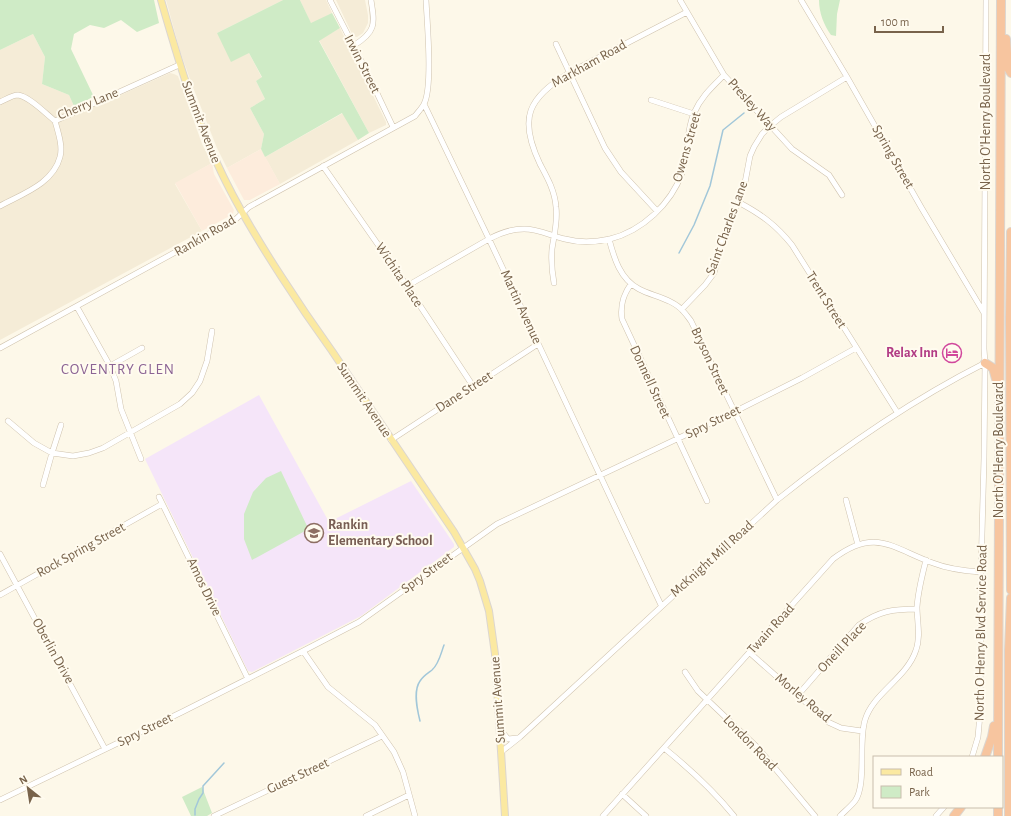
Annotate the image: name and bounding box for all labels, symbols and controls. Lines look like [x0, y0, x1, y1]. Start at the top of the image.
scale bar [875, 8, 943, 34]
text: 100 m [881, 16, 909, 28]
street label: Irwin Street [341, 32, 383, 96]
street label: Markham Road [549, 38, 629, 90]
street label: North O'Henry Boulevard [979, 54, 993, 190]
street label: Presley Way [725, 76, 779, 134]
street label: Summit Avenue [179, 79, 223, 165]
street label: Cherry Lane [56, 85, 120, 123]
street label: Owens Street [670, 110, 704, 184]
street label: Spring Street [869, 123, 917, 192]
street label: Saint Charles Lane [704, 179, 750, 277]
street label: Rankin Road [172, 213, 238, 259]
street label: Wichita Place [372, 240, 426, 310]
street label: Martin Avenue [498, 268, 544, 346]
street label: Trent Street [803, 269, 849, 331]
street label: Bryson Street [688, 325, 732, 397]
hotel icon: Relax Inn [941, 342, 963, 364]
street label: Donnell Street [627, 343, 673, 421]
place label: Relax Inn [886, 346, 938, 360]
street label: Summit Avenue [334, 360, 394, 440]
district label: COVENTRY GLEN [61, 362, 175, 377]
street label: Dane Street [433, 368, 495, 415]
street label: North O'Henry Boulevard [992, 382, 1006, 518]
street label: Spry Street [683, 402, 743, 441]
place label: Rankin Elementary School [328, 518, 433, 548]
street label: McKnight Mill Road [668, 518, 756, 600]
street label: Rock Spring Street [34, 520, 128, 580]
school or university icon: Rankin Elementary School [303, 522, 325, 544]
street label: North O Henry Blvd Service Road [972, 545, 990, 721]
street label: Spry Street [399, 550, 456, 596]
street label: Amos Drive [184, 556, 224, 618]
street label: Twain Road [745, 601, 797, 657]
street label: Oberlin Drive [29, 616, 77, 686]
street label: Oneill Place [815, 619, 869, 675]
street label: Summit Avenue [488, 656, 508, 744]
street label: Morley Road [772, 671, 834, 725]
street label: Spry Street [115, 710, 175, 749]
street label: London Road [720, 713, 780, 773]
street label: Guest Street [265, 755, 332, 796]
legend [873, 756, 1003, 808]
text: Road [909, 766, 933, 778]
north arrow [8, 768, 48, 808]
text: N [17, 773, 29, 786]
text: Park [909, 786, 930, 798]

